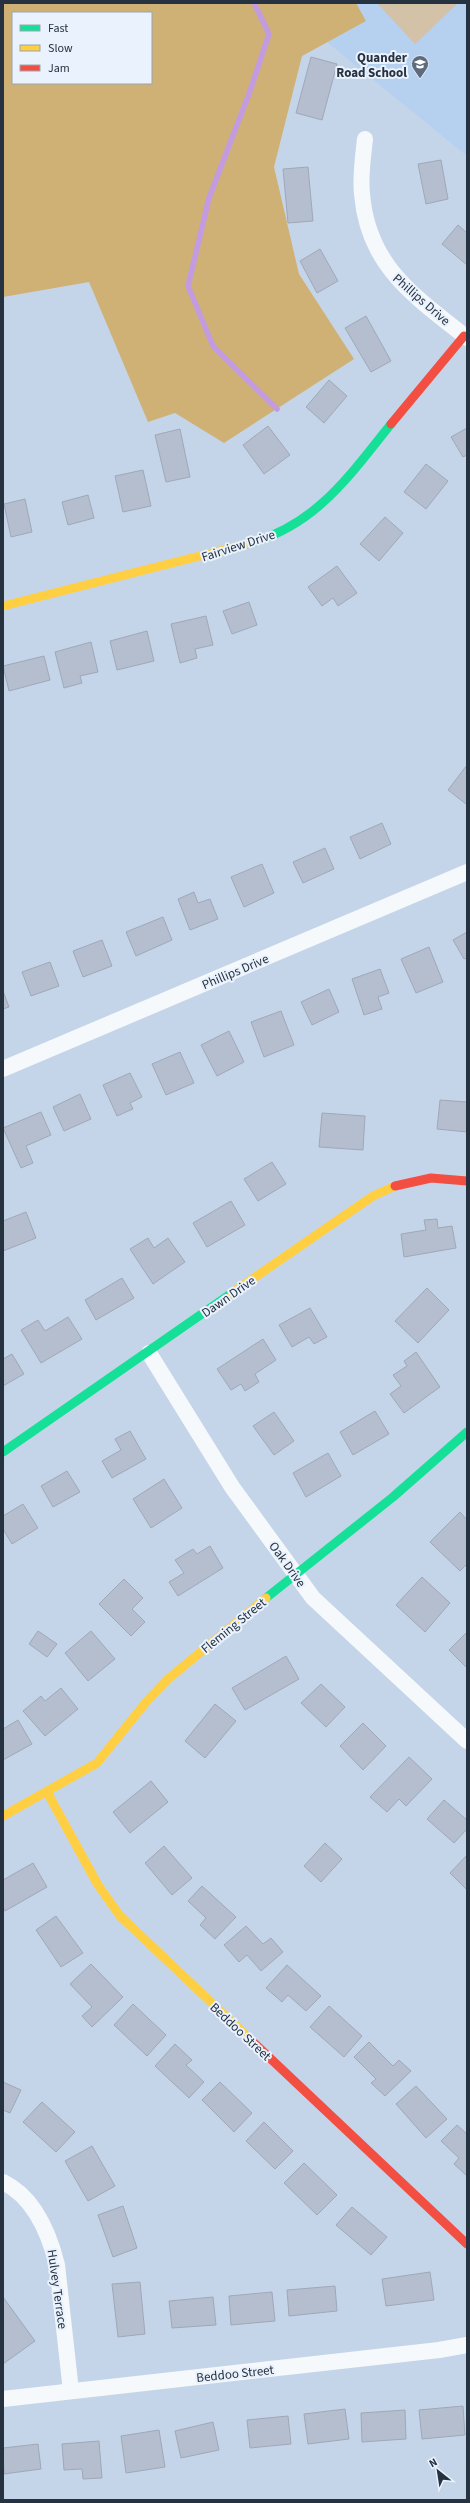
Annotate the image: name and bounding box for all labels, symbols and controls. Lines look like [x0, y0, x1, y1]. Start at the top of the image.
legend [12, 12, 152, 84]
text: Fast [48, 20, 68, 37]
text: Slow [48, 40, 73, 57]
place label: Quander Road School [336, 49, 408, 82]
school or university icon: Quander Road School [410, 54, 430, 79]
text: Jam [48, 60, 70, 77]
street label: Phillips Drive [389, 270, 454, 330]
street label: Fairview Drive [199, 526, 277, 566]
street label: Phillips Drive [199, 950, 272, 994]
street label: Dawn Drive [198, 1272, 259, 1322]
street label: Oak Drive [265, 1538, 310, 1591]
street label: Fleming Street [197, 1594, 270, 1658]
street label: Beddoo Street [206, 1999, 275, 2065]
street label: Hulvey Terrace [43, 2248, 71, 2330]
street label: Beddoo Street [195, 2361, 275, 2387]
north arrow [418, 2451, 458, 2491]
text: N [426, 2454, 440, 2471]

